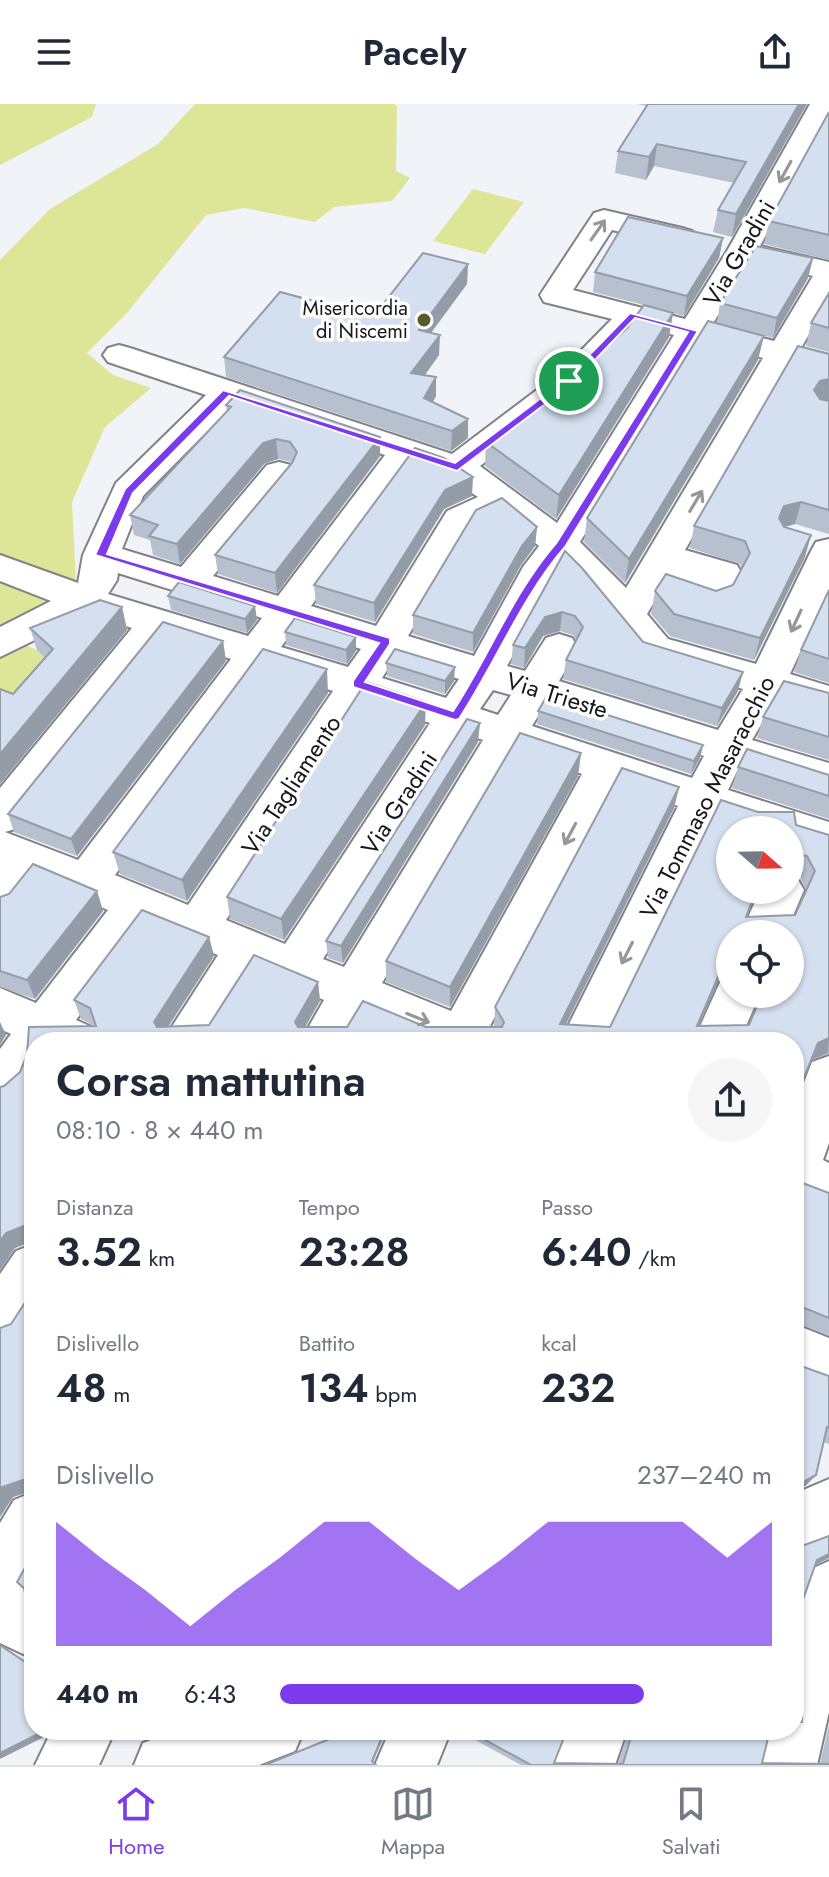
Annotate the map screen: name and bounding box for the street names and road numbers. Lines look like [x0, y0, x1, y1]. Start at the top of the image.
street label: Via Gradini [694, 193, 784, 313]
street label: Via Trieste [502, 663, 612, 727]
street label: Via Tommaso Masaracchio [630, 669, 784, 925]
street label: Via Tagliamento [233, 708, 349, 862]
street label: Via Gradini [352, 744, 446, 862]

